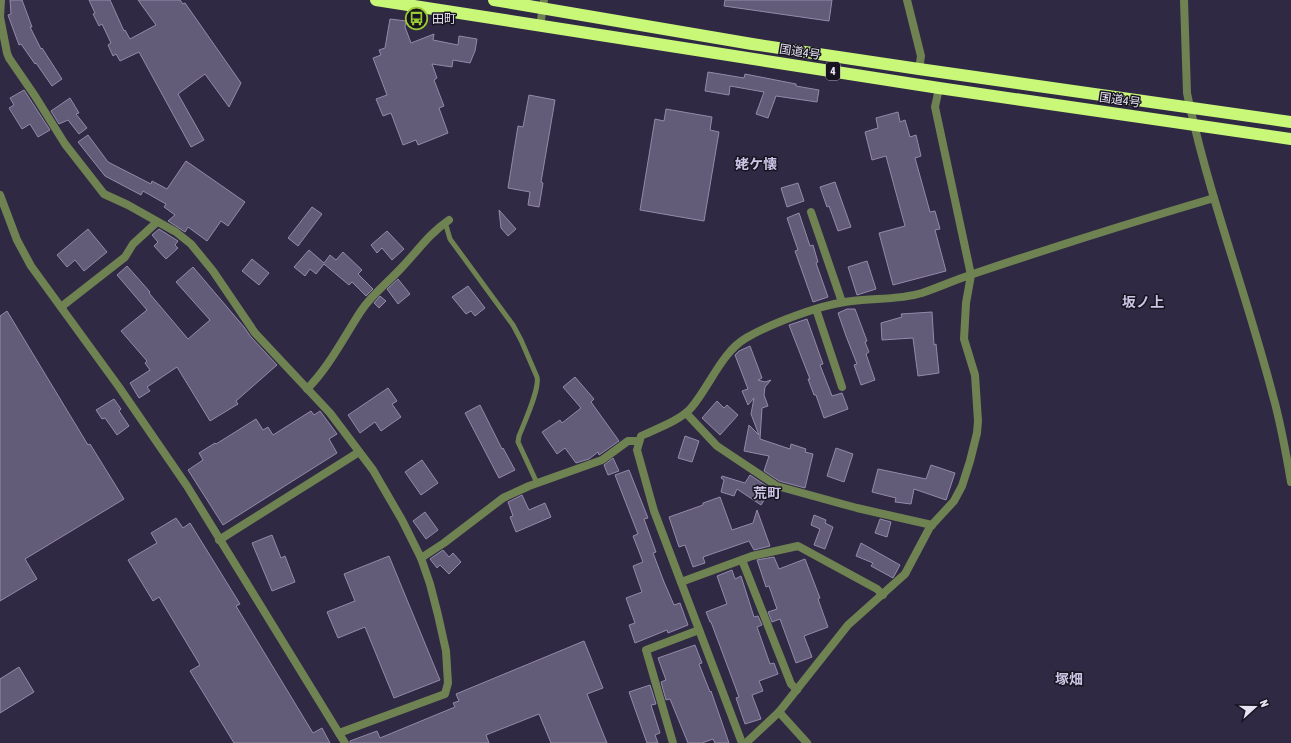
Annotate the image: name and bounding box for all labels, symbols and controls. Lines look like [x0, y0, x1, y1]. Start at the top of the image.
bus stop icon: 田町 [404, 6, 430, 32]
place label: 田町 [432, 12, 456, 26]
street label: 国道4号 [778, 42, 822, 62]
road number: 4 [826, 62, 840, 80]
street label: 国道4号 [1098, 90, 1142, 110]
district label: 姥ケ懐 [735, 156, 777, 172]
district label: 坂ノ上 [1122, 294, 1164, 310]
district label: 荒町 [753, 485, 781, 501]
district label: 塚畑 [1055, 671, 1083, 687]
north arrow [1235, 687, 1275, 727]
text: N [1258, 698, 1271, 709]

